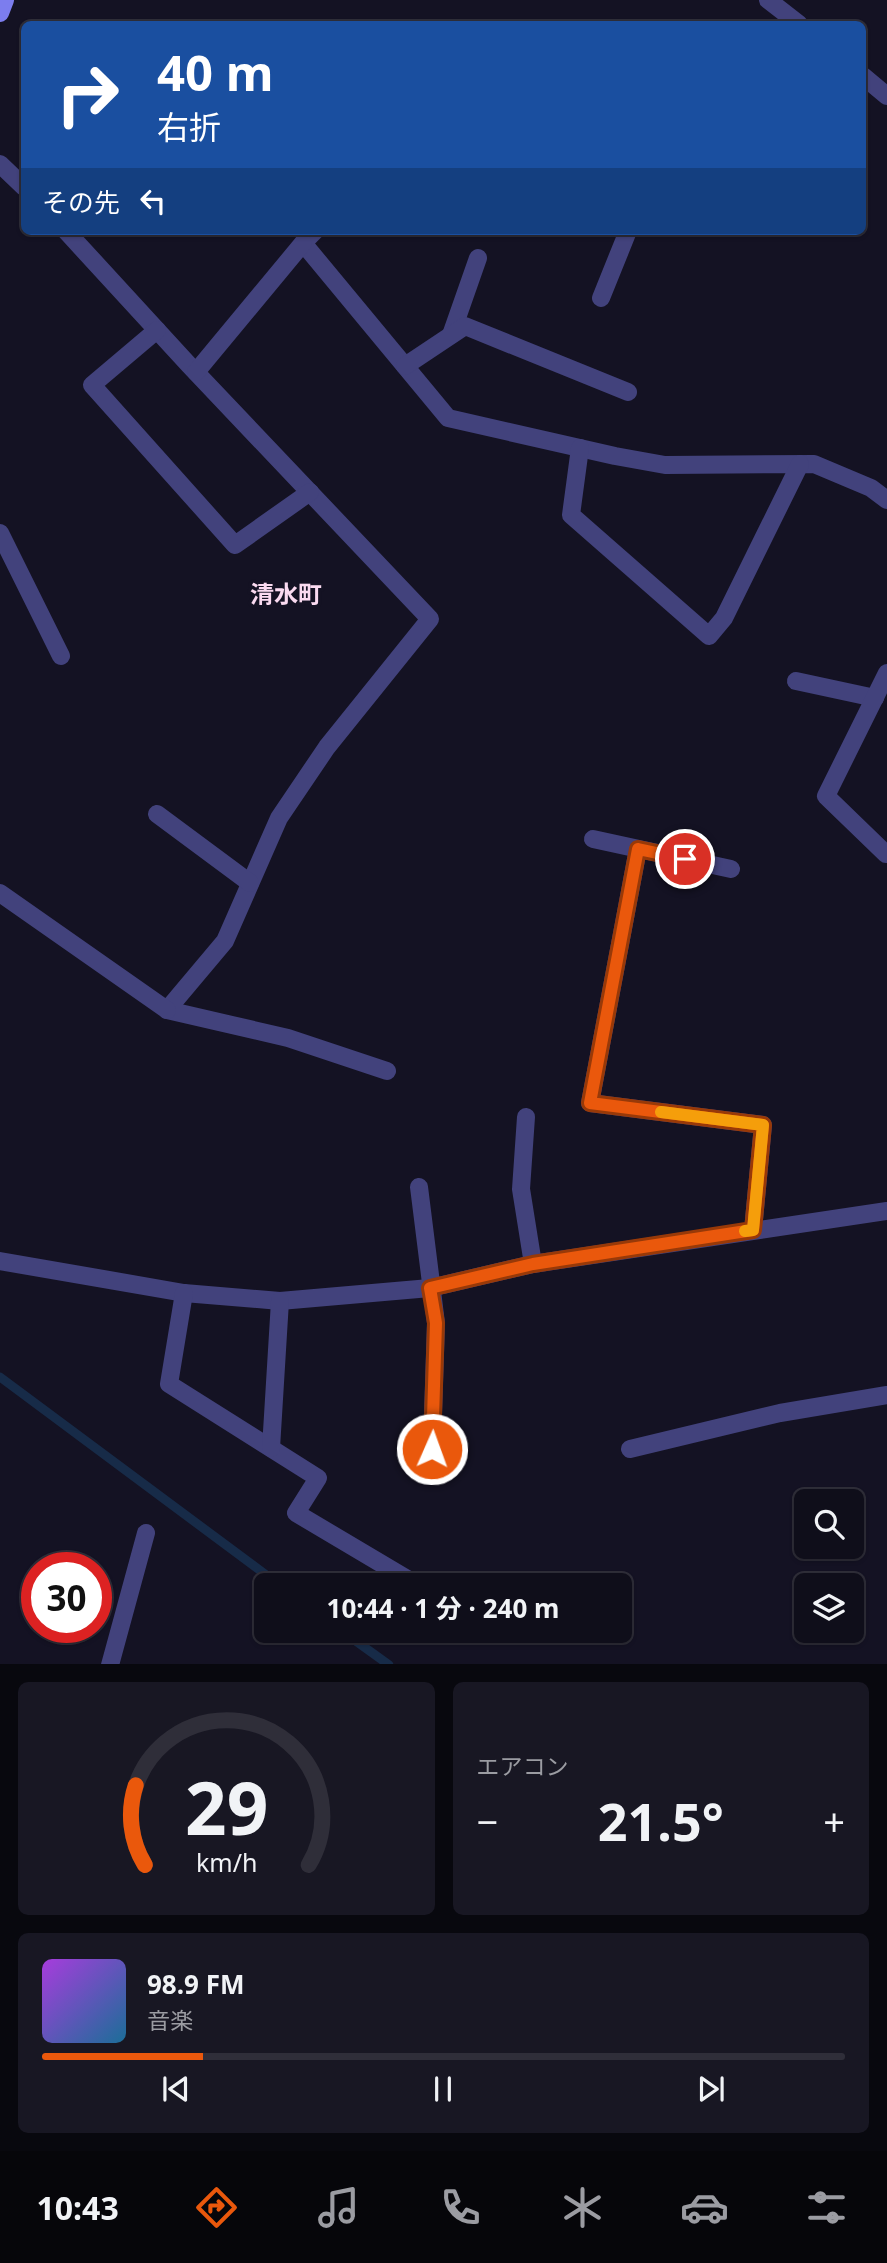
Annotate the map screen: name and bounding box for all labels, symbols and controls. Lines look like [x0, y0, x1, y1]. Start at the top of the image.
text: 40 m [157, 39, 274, 105]
icon: right [42, 49, 133, 140]
text: 右折 [157, 105, 221, 148]
icon: left [134, 182, 172, 220]
text: その先 [42, 184, 120, 220]
district label: 清水町 [250, 577, 322, 610]
pin [655, 829, 715, 889]
icon: arrive [666, 840, 704, 878]
position arrow [395, 1412, 469, 1486]
map controls [794, 1489, 864, 1643]
button: search [794, 1489, 864, 1559]
speed limit sign: 30 [21, 1552, 112, 1643]
button: layers [794, 1573, 864, 1643]
text: 10:44 · 1 分 · 240 m [327, 1590, 559, 1626]
text: エアコン [477, 1750, 569, 1782]
text: 29 [185, 1757, 268, 1856]
text: 21.5° [598, 1785, 724, 1856]
text: − [477, 1795, 498, 1847]
text: + [823, 1795, 845, 1847]
text: km/h [195, 1844, 257, 1878]
text: 98.9 FM [147, 1966, 244, 2002]
text: 音楽 [147, 2004, 193, 2036]
icon: previous [157, 2070, 195, 2108]
icon: pause [424, 2070, 462, 2108]
icon: next [692, 2070, 730, 2108]
icon: directions [192, 2183, 241, 2232]
icon: music [314, 2183, 363, 2232]
icon: phone [436, 2183, 485, 2232]
icon: climate [558, 2183, 607, 2232]
icon: car [680, 2183, 729, 2232]
icon: filters [802, 2183, 851, 2232]
text: 10:43 [36, 2186, 119, 2229]

